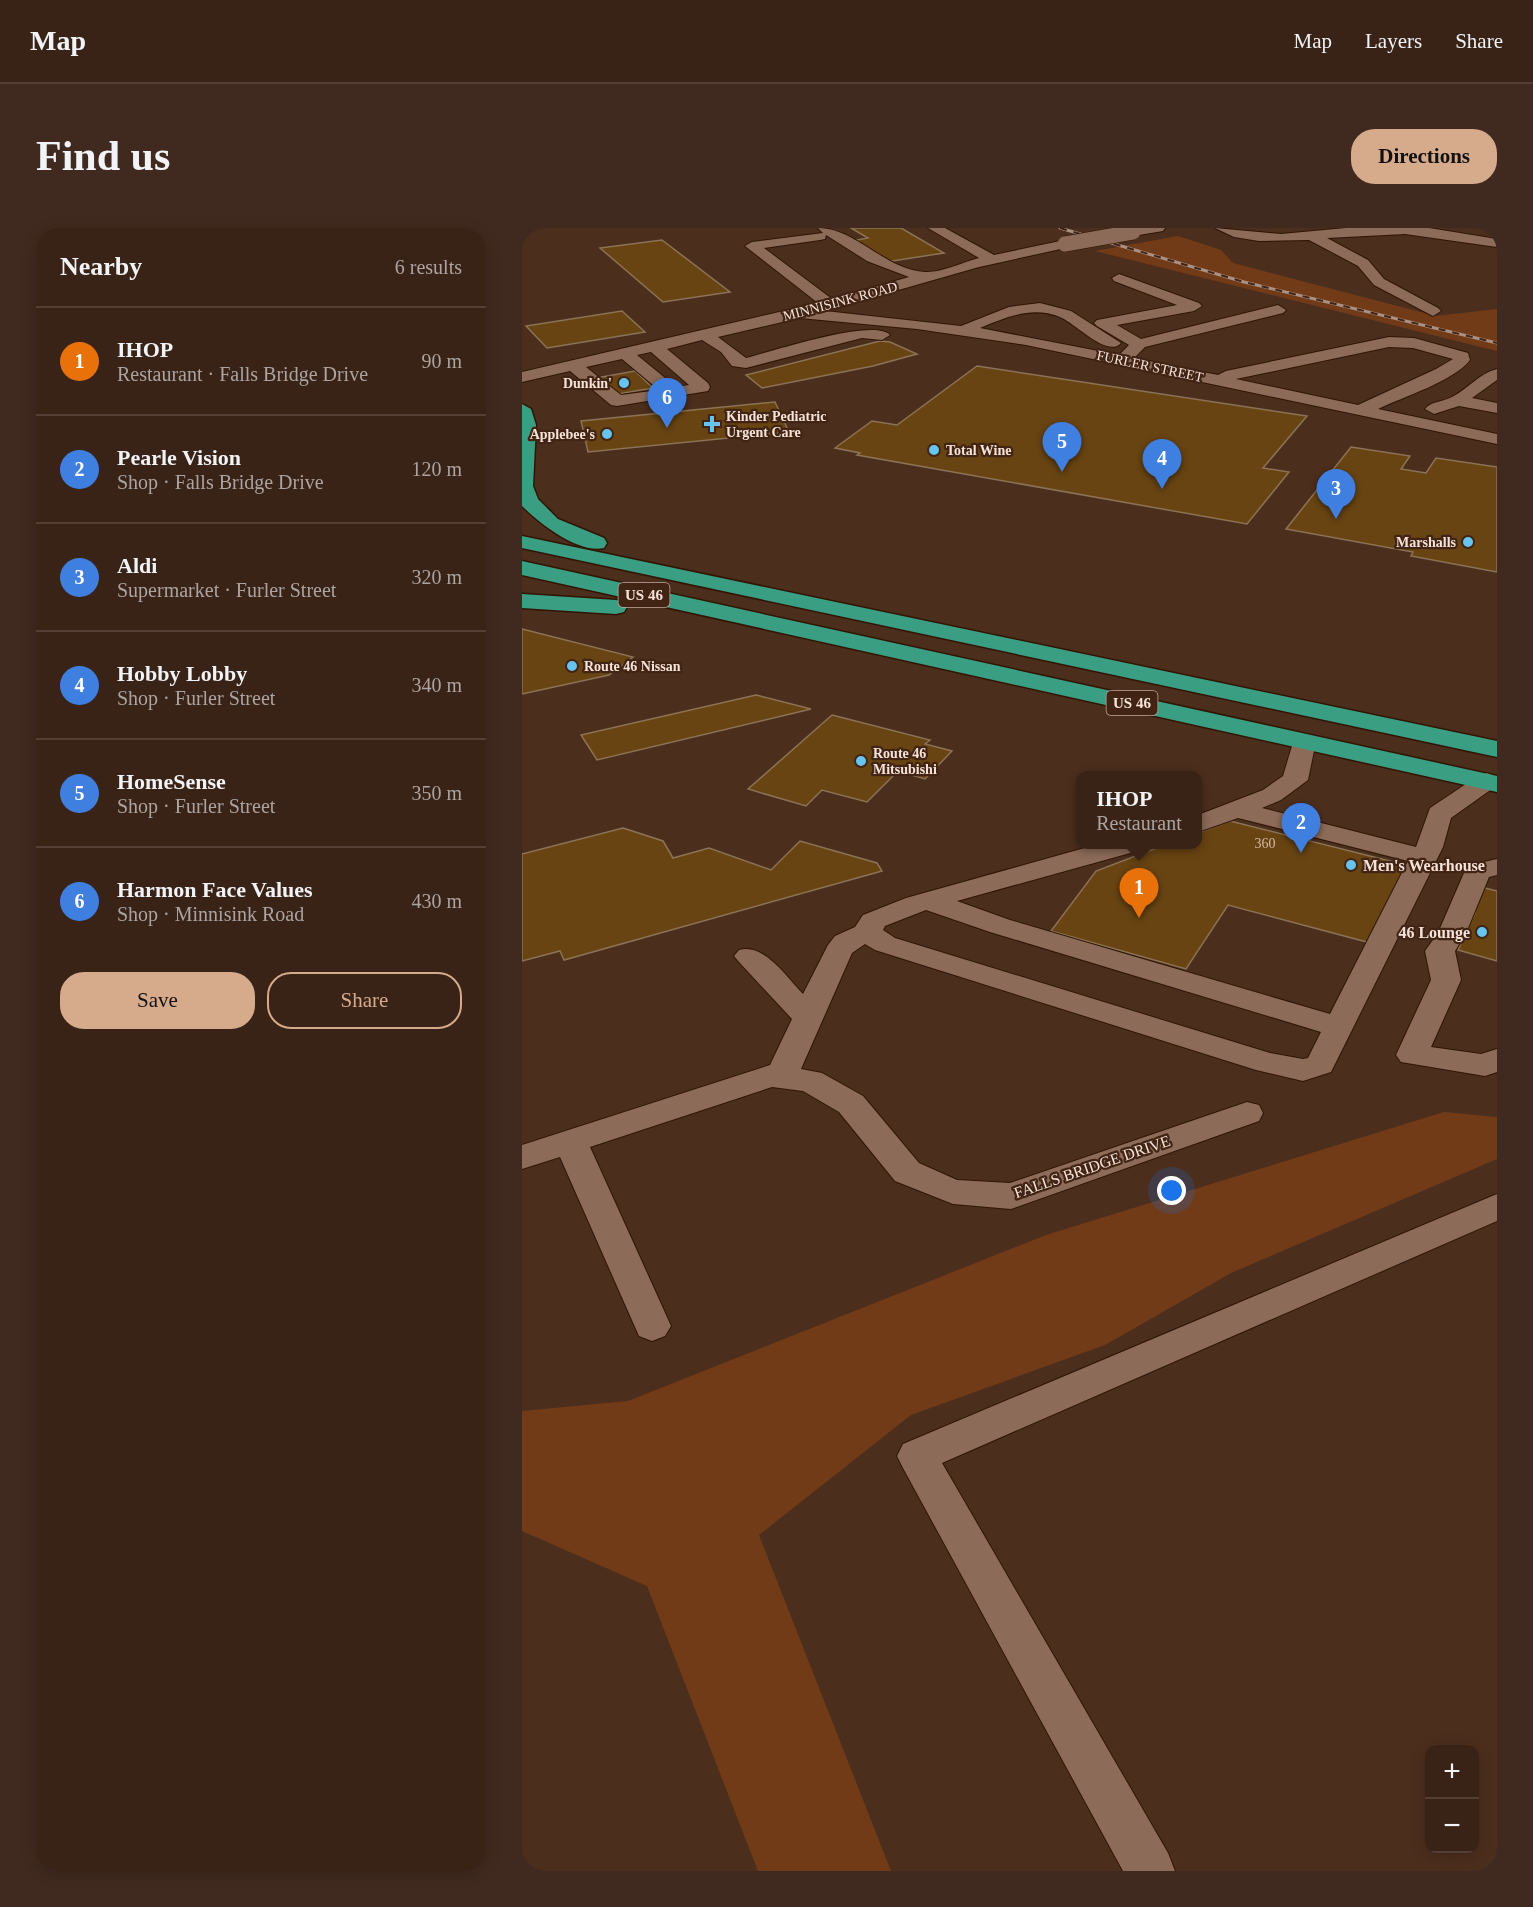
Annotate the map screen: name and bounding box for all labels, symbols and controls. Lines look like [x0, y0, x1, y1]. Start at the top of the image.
text: Map [30, 25, 86, 56]
text: Map [1294, 29, 1332, 53]
text: Layers [1365, 29, 1422, 53]
text: Share [1455, 29, 1503, 53]
button: Directions [1351, 129, 1497, 184]
text: Find us [36, 133, 170, 179]
text: Nearby [60, 252, 142, 281]
text: 6 results [395, 256, 462, 278]
street label: MINNISINK ROAD [781, 279, 899, 324]
text: IHOP [117, 337, 173, 362]
street label: FURLER STREET [1095, 348, 1205, 385]
text: 1 [75, 350, 85, 372]
text: 90 m [421, 350, 462, 372]
text: Restaurant · Falls Bridge Drive [117, 363, 368, 385]
place label: Dunkin' [563, 376, 612, 391]
marker: Dunkin' [617, 376, 631, 390]
pin: 6 [648, 378, 686, 428]
place label: Kinder Pediatric Urgent Care [726, 409, 826, 440]
marker: Kinder Pediatric Urgent Care [703, 415, 721, 433]
pin: 5 [1042, 422, 1082, 472]
place label: Applebee's [530, 427, 596, 442]
marker: Applebee's [600, 427, 614, 441]
pin: 4 [1142, 440, 1182, 489]
marker: Total Wine [927, 443, 941, 457]
place label: Total Wine [946, 443, 1012, 458]
text: Pearle Vision [117, 445, 241, 470]
text: 2 [75, 458, 85, 480]
text: 120 m [411, 458, 462, 480]
pin: 3 [1316, 470, 1356, 519]
text: Shop · Falls Bridge Drive [117, 471, 324, 493]
place label: Marshalls [1396, 535, 1457, 550]
marker: Marshalls [1461, 535, 1475, 549]
text: Aldi [117, 553, 157, 578]
text: 3 [75, 566, 85, 588]
text: 320 m [411, 566, 462, 588]
text: Supermarket · Furler Street [117, 579, 336, 601]
road number: US 46 [618, 583, 670, 607]
marker: Route 46 Nissan [565, 659, 579, 673]
place label: Route 46 Nissan [584, 659, 681, 674]
text: Hobby Lobby [117, 661, 247, 686]
text: 4 [75, 674, 85, 696]
text: 340 m [411, 674, 462, 696]
text: Shop · Furler Street [117, 687, 275, 709]
road number: US 46 [1106, 691, 1158, 715]
place label: Route 46 Mitsubishi [873, 746, 937, 777]
marker: Route 46 Mitsubishi [854, 754, 868, 768]
text: HomeSense [117, 769, 226, 794]
popup [1076, 771, 1202, 849]
text: 5 [75, 782, 85, 804]
text: 350 m [411, 782, 462, 804]
text: IHOP [1096, 786, 1152, 811]
text: Shop · Furler Street [117, 795, 275, 817]
pin: 2 [1282, 804, 1320, 853]
text: Restaurant [1096, 812, 1182, 834]
house number: 360 [1255, 836, 1276, 851]
place label: Men's Wearhouse [1363, 857, 1485, 874]
marker: Men's Wearhouse [1344, 858, 1358, 872]
pin: 1 [1120, 868, 1158, 918]
text: Harmon Face Values [117, 877, 313, 902]
text: 6 [75, 890, 85, 912]
text: 430 m [411, 890, 462, 912]
text: Shop · Minnisink Road [117, 903, 304, 925]
place label: 46 Lounge [1398, 924, 1470, 942]
marker: 46 Lounge [1475, 925, 1489, 939]
button: Save [60, 972, 255, 1029]
button: Share [267, 972, 462, 1029]
street label: FALLS BRIDGE DRIVE [1012, 1132, 1173, 1201]
your location [1157, 1176, 1186, 1205]
map controls [1425, 1745, 1479, 1853]
button: + [1425, 1745, 1479, 1799]
button: − [1425, 1799, 1479, 1853]

